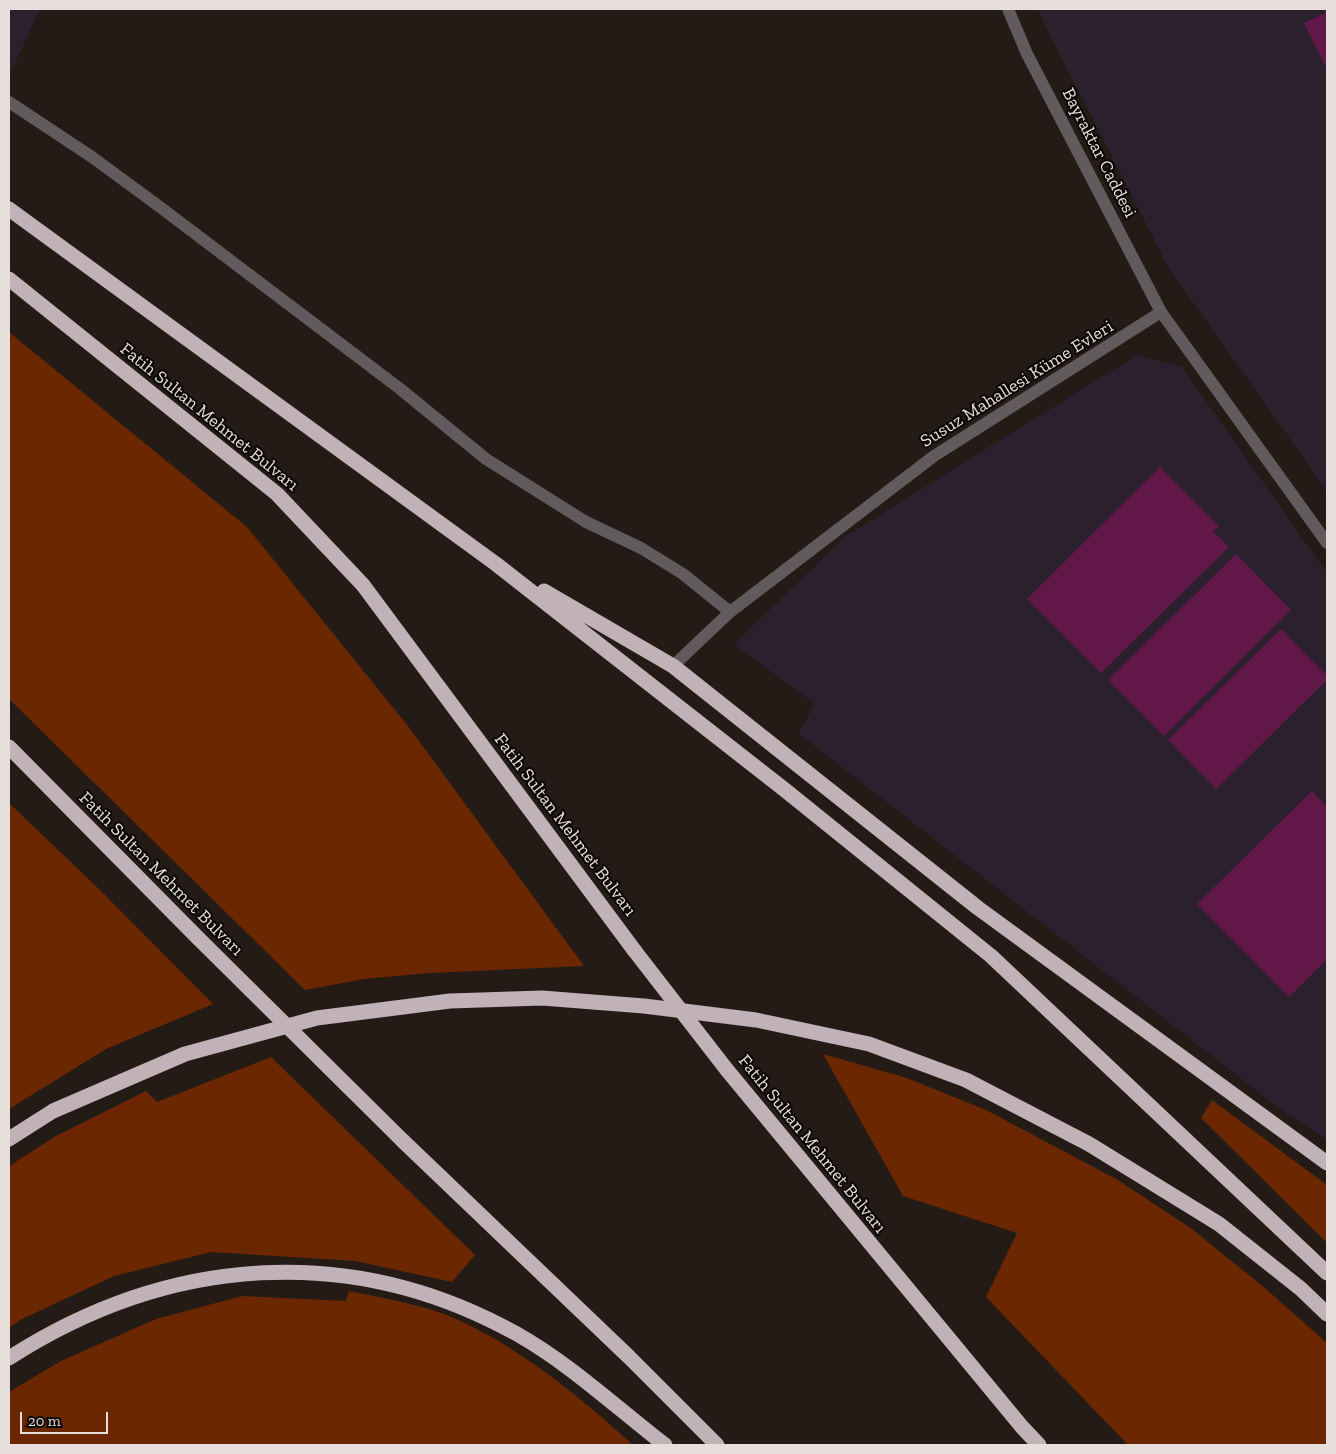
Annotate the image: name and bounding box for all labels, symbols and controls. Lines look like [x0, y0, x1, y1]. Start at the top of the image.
street label: Bayraktar Caddesi [1057, 85, 1141, 221]
street label: Susuz Mahallesi Küme Evleri [917, 316, 1117, 452]
street label: Fatih Sultan Mehmet Bulvarı [115, 338, 303, 496]
street label: Fatih Sultan Mehmet Bulvarı [489, 729, 641, 921]
street label: Fatih Sultan Mehmet Bulvarı [74, 787, 248, 961]
street label: Fatih Sultan Mehmet Bulvarı [733, 1050, 891, 1238]
scale bar [22, 1402, 110, 1434]
text: 20 m [28, 1412, 61, 1430]

